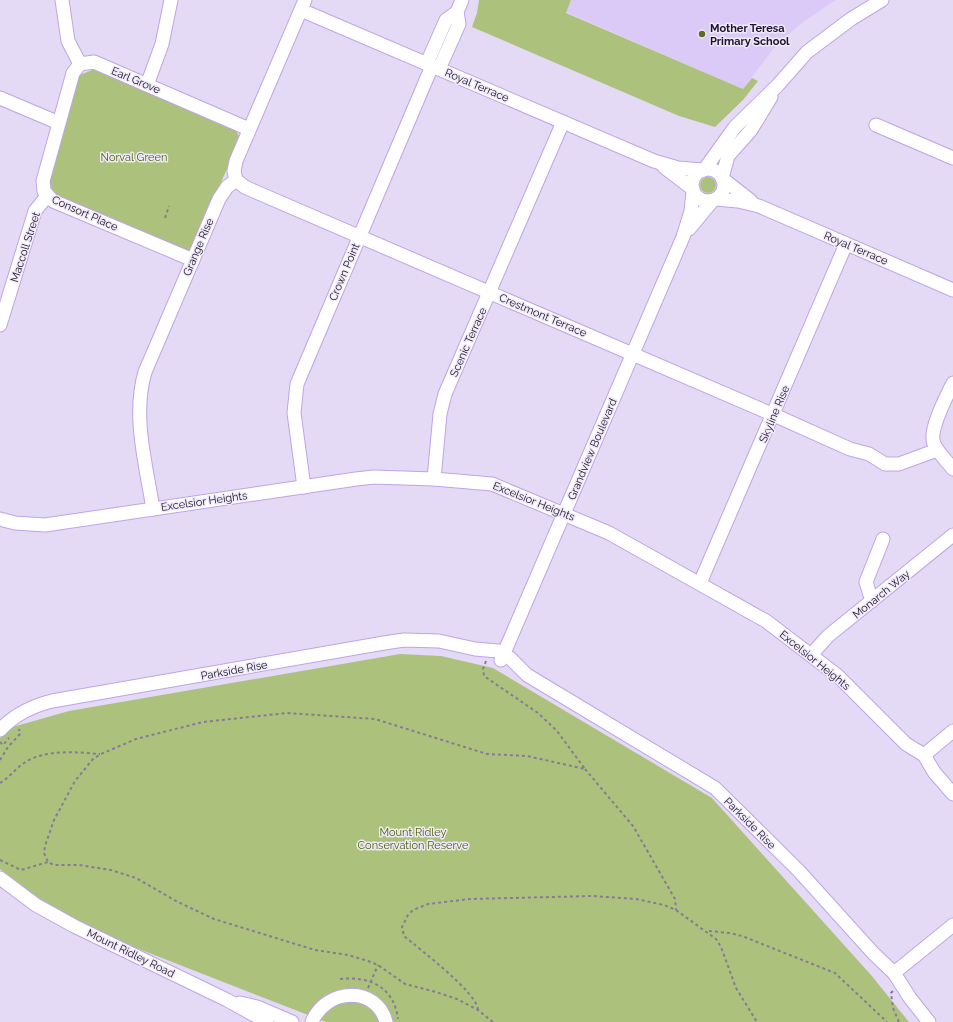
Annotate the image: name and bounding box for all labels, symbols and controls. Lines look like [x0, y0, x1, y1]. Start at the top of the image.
place label: Mother Teresa Primary School [710, 22, 790, 48]
marker: Mother Teresa Primary School [697, 29, 707, 39]
street label: Earl Grove [109, 64, 163, 97]
street label: Royal Terrace [443, 66, 511, 105]
park label: Norval Green [101, 151, 167, 164]
street label: Consort Place [50, 193, 120, 234]
street label: Maccoll Street [8, 210, 43, 284]
street label: Grange Rise [180, 216, 217, 278]
street label: Royal Terrace [822, 229, 890, 268]
street label: Crown Point [326, 241, 363, 303]
street label: Crestmont Terrace [497, 291, 589, 340]
street label: Scenic Terrace [447, 305, 490, 379]
street label: Skyline Rise [757, 383, 793, 445]
street label: Grandview Boulevard [565, 396, 620, 502]
street label: Excelsior Heights [491, 479, 577, 524]
street label: Excelsior Heights [160, 489, 248, 514]
street label: Monarch Way [850, 567, 913, 621]
street label: Excelsior Heights [777, 628, 853, 693]
street label: Parkside Rise [200, 658, 269, 683]
street label: Parkside Rise [721, 795, 779, 852]
park label: Mount Ridley Conservation Reserve [358, 826, 469, 852]
street label: Mount Ridley Road [85, 927, 177, 980]

